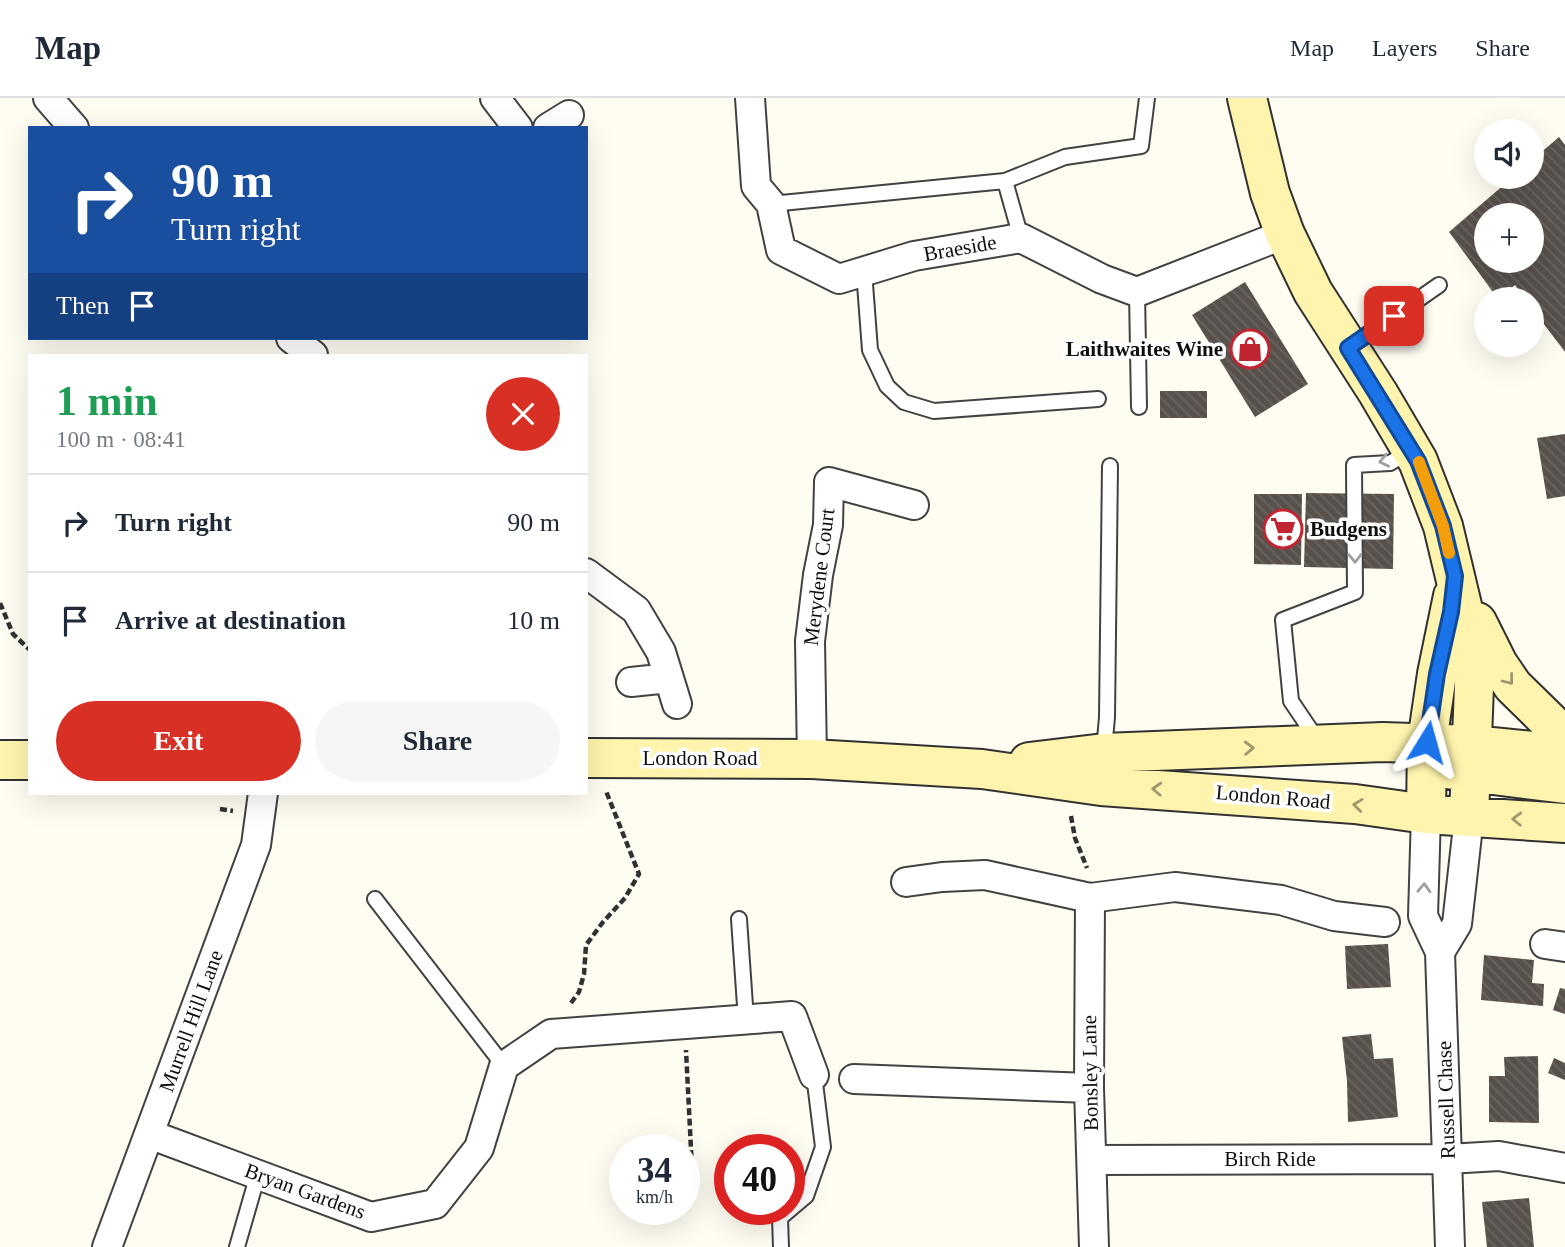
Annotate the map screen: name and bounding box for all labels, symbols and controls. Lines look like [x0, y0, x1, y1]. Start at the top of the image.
text: Map [35, 30, 101, 66]
text: Map [1290, 35, 1334, 61]
text: Layers [1372, 35, 1437, 61]
text: Share [1475, 35, 1530, 61]
map controls [1474, 119, 1544, 357]
button: sound [1474, 119, 1544, 189]
text: 90 m [171, 153, 273, 208]
icon: right [56, 154, 147, 245]
button: + [1474, 203, 1544, 273]
text: Turn right [171, 211, 301, 247]
street label: Braeside [922, 230, 998, 266]
pin [1364, 286, 1424, 346]
icon: arrive [123, 287, 161, 325]
button: − [1474, 287, 1544, 357]
text: Then [56, 291, 109, 320]
icon: arrive [1375, 297, 1413, 335]
shop icon: Laithwaites Wine [1229, 328, 1271, 370]
place label: Laithwaites Wine [1066, 337, 1223, 361]
button: close [486, 377, 560, 451]
text: 1 min [56, 378, 158, 424]
text: 100 m · 08:41 [56, 427, 186, 452]
one-way arrow [1378, 453, 1390, 468]
icon: right [56, 504, 94, 542]
street label: Merydene Court [799, 507, 839, 647]
text: Turn right [115, 508, 232, 537]
text: 90 m [507, 508, 560, 537]
supermarket icon: Budgens [1262, 508, 1304, 550]
place label: Budgens [1310, 517, 1387, 541]
one-way arrow [1347, 553, 1363, 564]
icon: arrive [56, 602, 94, 640]
text: Arrive at destination [115, 606, 346, 635]
text: 10 m [507, 606, 560, 635]
one-way arrow [1501, 672, 1514, 684]
button: Exit [56, 701, 301, 781]
button: Share [315, 701, 560, 781]
position arrow [1390, 705, 1464, 779]
one-way arrow [1244, 740, 1255, 755]
street label: London Road [643, 746, 758, 770]
street label: London Road [1215, 780, 1332, 814]
one-way arrow [1151, 782, 1162, 797]
one-way arrow [1352, 797, 1364, 812]
one-way arrow [1511, 811, 1522, 826]
one-way arrow [1416, 882, 1432, 893]
street label: Murrell Hill Lane [154, 947, 228, 1095]
street label: Bonsley Lane [1077, 1015, 1103, 1131]
street label: Russell Chase [1432, 1040, 1460, 1160]
speed limit sign: 40 [714, 1134, 805, 1225]
street label: Birch Ride [1224, 1147, 1316, 1171]
text: 34 [637, 1151, 672, 1190]
street label: Bryan Gardens [241, 1158, 369, 1224]
text: km/h [636, 1187, 673, 1207]

